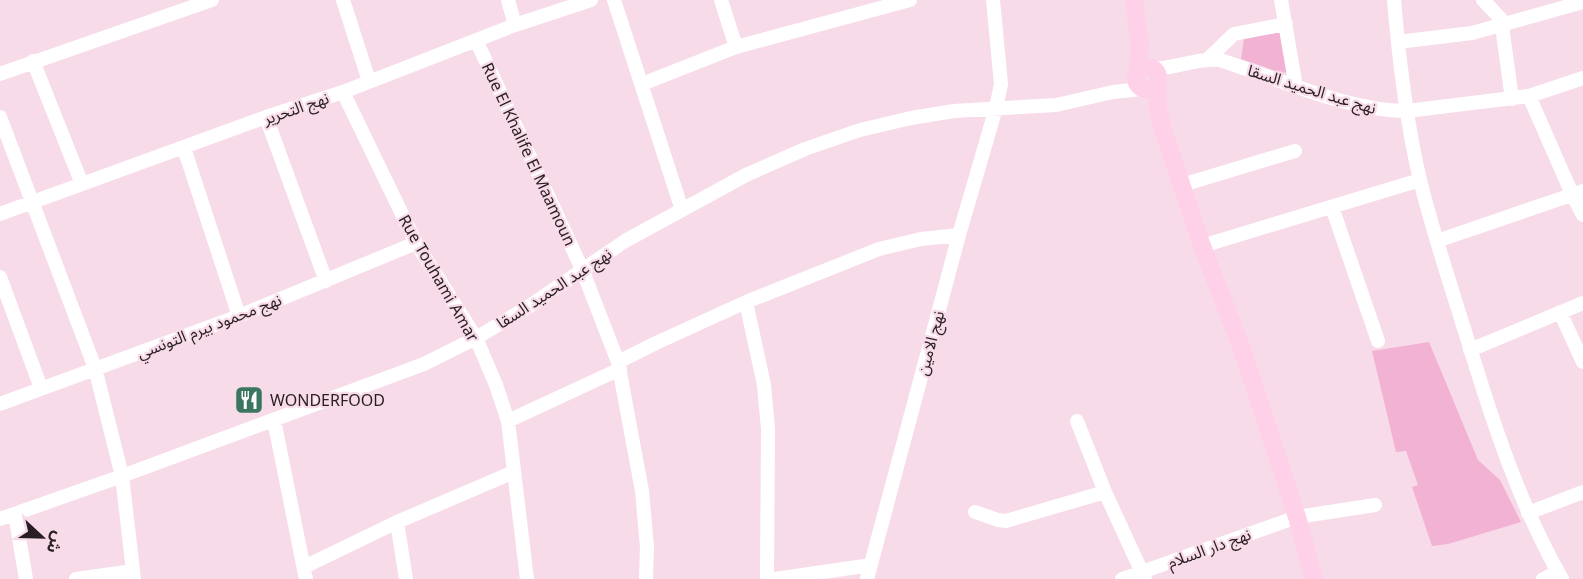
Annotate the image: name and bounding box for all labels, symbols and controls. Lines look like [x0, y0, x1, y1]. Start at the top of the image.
street label: Rue El Khalife El Maamoun [477, 59, 581, 249]
street label: نهج عبد الحميد السقا [1244, 59, 1379, 121]
street label: نهج التحرير [259, 87, 332, 132]
street label: Rue Touhami Amar [394, 210, 485, 346]
street label: نهج عبد الحميد السقا [492, 242, 617, 335]
street label: نهج محمود بيرم التونسي [134, 288, 285, 366]
street label: نهج الامين [911, 308, 951, 378]
restaurant icon: WONDERFOOD [233, 384, 265, 416]
place label: WONDERFOOD [270, 389, 385, 411]
north arrow [12, 507, 72, 567]
street label: نهج دار السلام [1164, 523, 1254, 575]
text: ش [42, 528, 70, 557]

